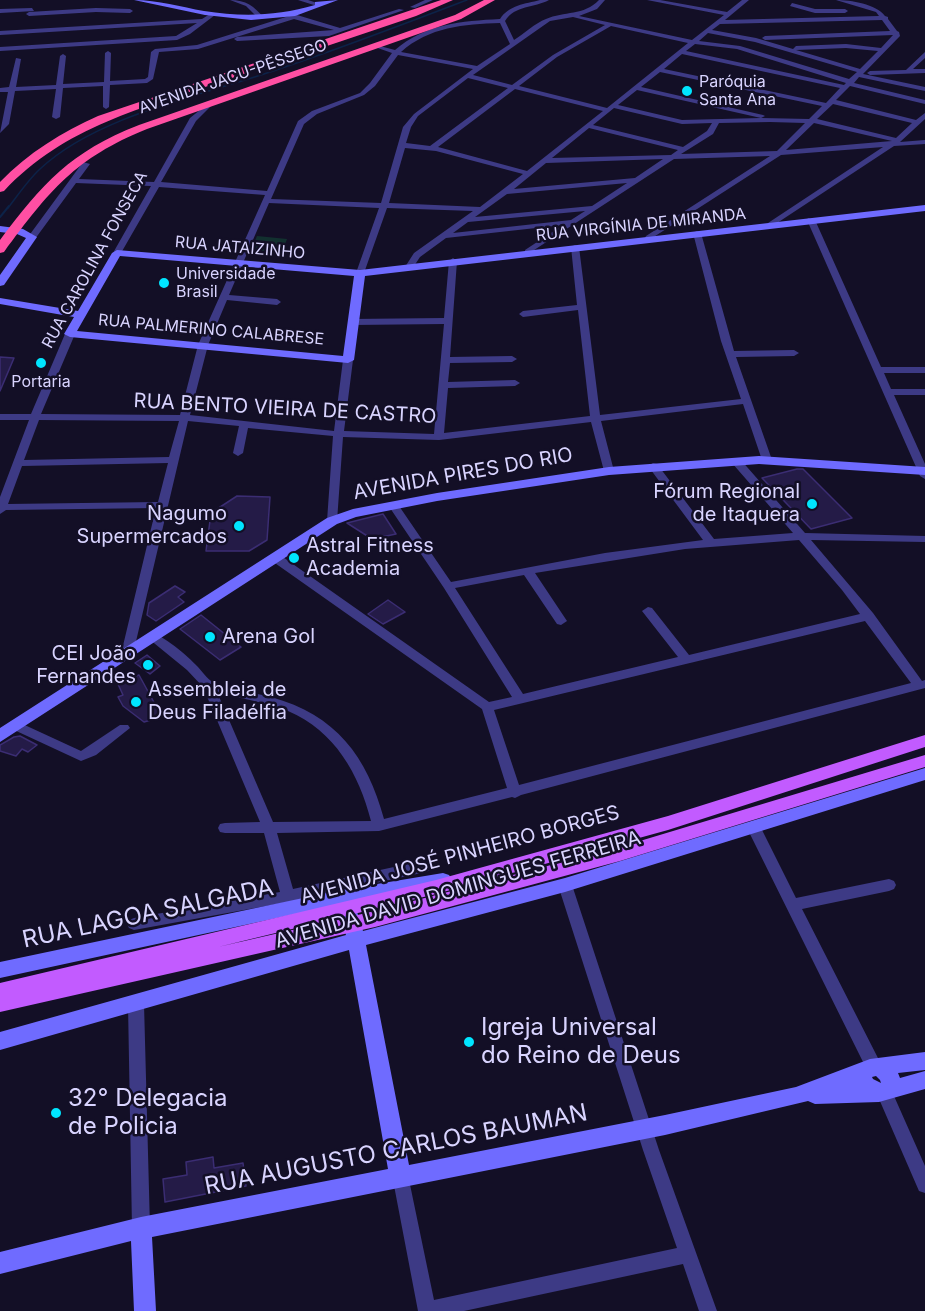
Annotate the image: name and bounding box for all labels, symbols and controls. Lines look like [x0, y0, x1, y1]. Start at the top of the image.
street label: AVENIDA JACU-PÊSSEGO [136, 36, 330, 118]
place label: Paróquia Santa Ana [699, 72, 776, 110]
marker: Paróquia Santa Ana [680, 84, 694, 98]
street label: RUA CAROLINA FONSECA [38, 168, 152, 352]
street label: RUA VIRGÍNIA DE MIRANDA [535, 204, 747, 246]
street label: RUA JATAIZINHO [174, 233, 306, 263]
place label: Universidade Brasil [176, 264, 275, 302]
marker: Universidade Brasil [157, 276, 171, 290]
street label: RUA PALMERINO CALABRESE [97, 311, 325, 349]
marker: Portaria [34, 356, 48, 370]
place label: Portaria [11, 372, 71, 392]
street label: RUA BENTO VIEIRA DE CASTRO [133, 389, 437, 429]
street label: AVENIDA PIRES DO RIO [351, 443, 575, 505]
place label: Fórum Regional de Itaquera [653, 480, 800, 527]
marker: Fórum Regional de Itaquera [805, 497, 819, 511]
place label: Nagumo Supermercados [77, 502, 227, 549]
marker: Nagumo Supermercados [232, 519, 246, 533]
place label: Astral Fitness Academia [306, 534, 434, 581]
marker: Astral Fitness Academia [287, 551, 301, 565]
place label: Arena Gol [222, 625, 315, 649]
marker: Arena Gol [203, 630, 217, 644]
place label: CEI João Fernandes [36, 642, 136, 689]
marker: CEI João Fernandes [141, 658, 155, 672]
place label: Assembleia de Deus Filadélfia [148, 678, 287, 725]
marker: Assembleia de Deus Filadélfia [129, 695, 143, 709]
street label: AVENIDA JOSÉ PINHEIRO BORGES [298, 801, 622, 909]
street label: AVENIDA DAVID DOMINGUES FERREIRA [272, 826, 644, 954]
street label: RUA LAGOA SALGADA [20, 873, 276, 955]
place label: Igreja Universal do Reino de Deus [481, 1014, 681, 1070]
marker: Igreja Universal do Reino de Deus [462, 1035, 476, 1049]
place label: 32° Delegacia de Policia [68, 1085, 227, 1141]
street label: RUA AUGUSTO CARLOS BAUMAN [202, 1099, 590, 1201]
marker: 32° Delegacia de Policia [49, 1106, 63, 1120]

